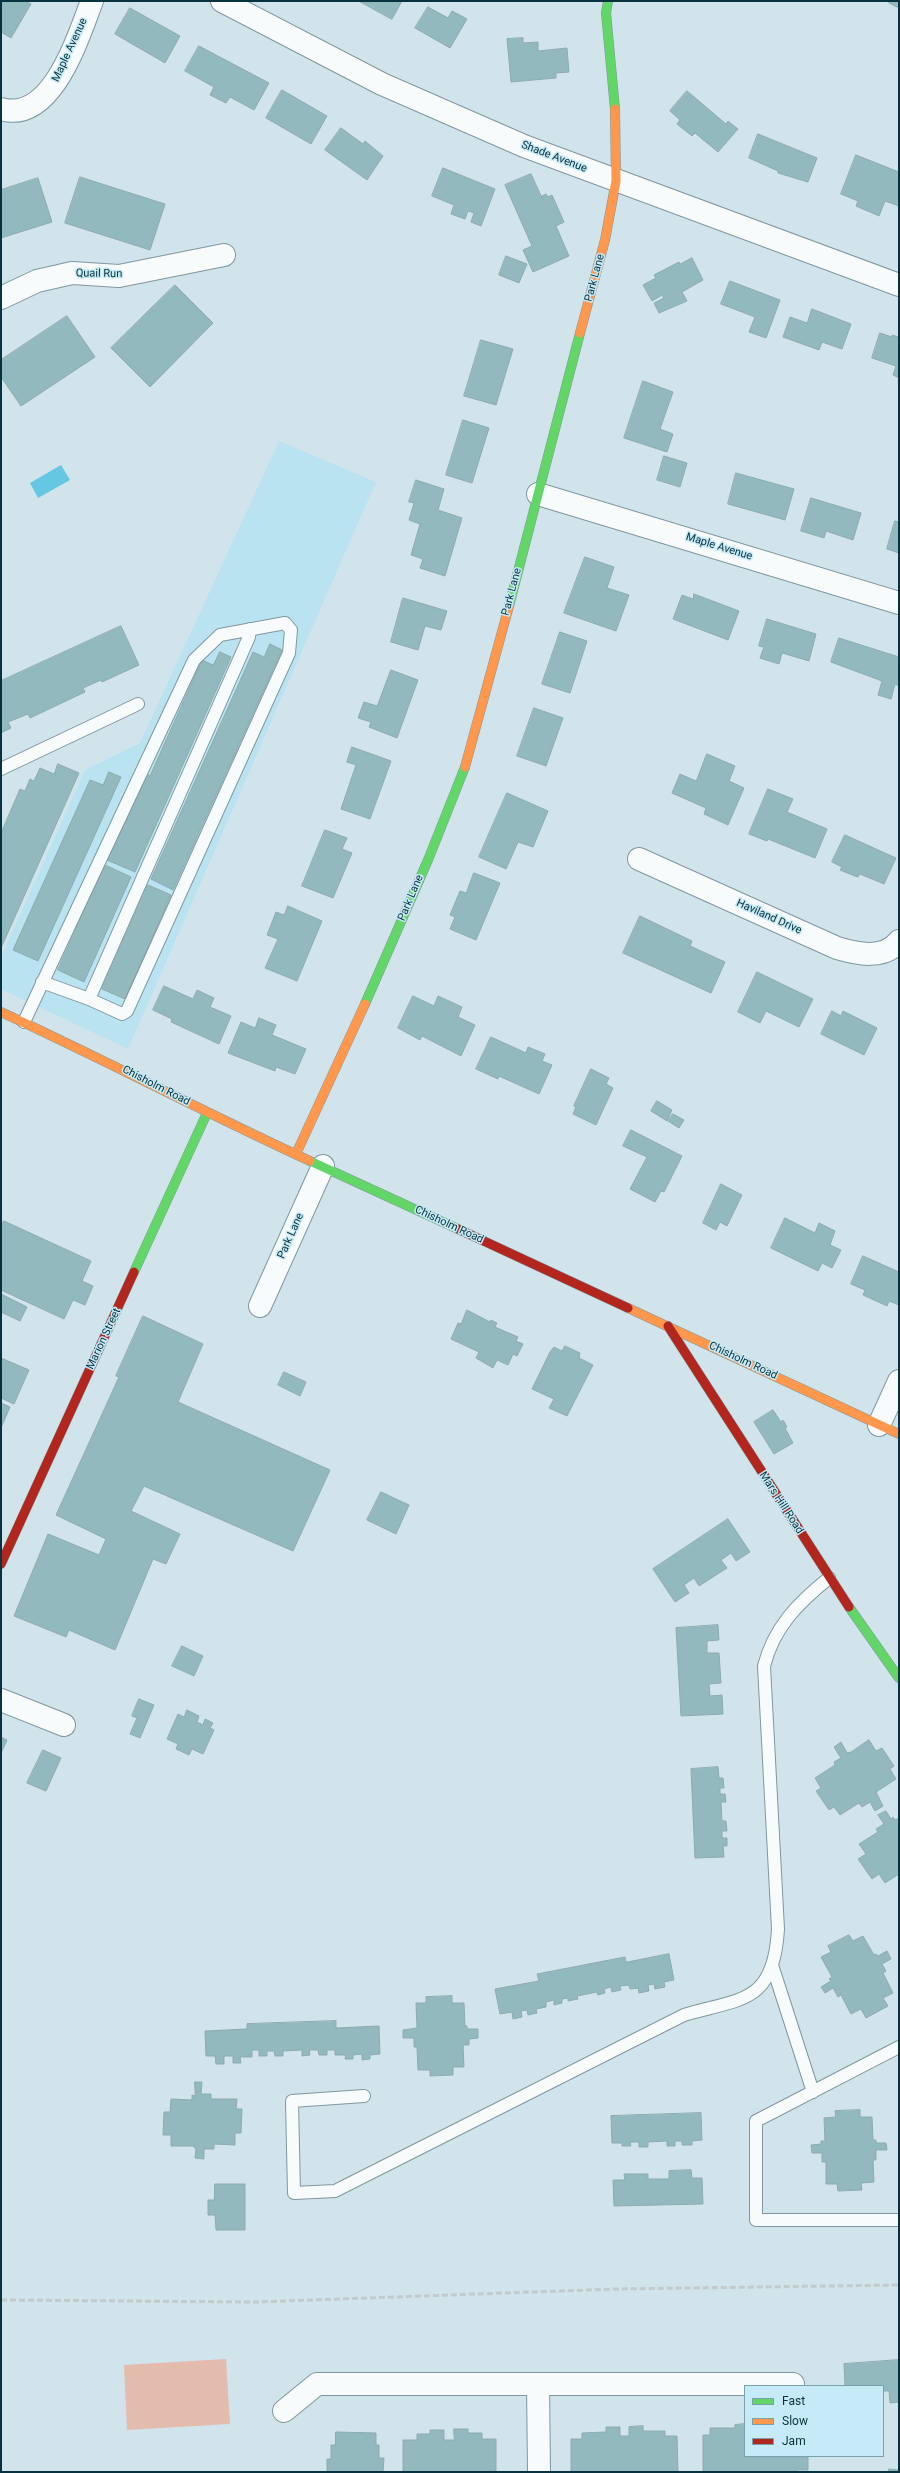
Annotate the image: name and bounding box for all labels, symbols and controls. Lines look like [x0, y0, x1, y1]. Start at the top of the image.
street label: Maple Avenue [49, 16, 91, 84]
street label: Shade Avenue [519, 138, 589, 176]
street label: Park Lane [582, 253, 608, 303]
street label: Quail Run [76, 267, 122, 281]
street label: Maple Avenue [684, 531, 754, 563]
street label: Park Lane [499, 567, 525, 617]
street label: Park Lane [395, 873, 427, 923]
street label: Haviland Drive [734, 897, 804, 937]
street label: Chisholm Road [120, 1063, 192, 1109]
street label: Chisholm Road [413, 1203, 485, 1247]
street label: Park Lane [275, 1211, 307, 1261]
street label: Marion Street [84, 1306, 124, 1372]
street label: Chisholm Road [707, 1339, 779, 1383]
street label: Mars Hill Road [756, 1469, 806, 1537]
legend [744, 2385, 884, 2457]
text: Fast [782, 2394, 805, 2408]
text: Slow [782, 2414, 808, 2428]
text: Jam [782, 2434, 806, 2448]

